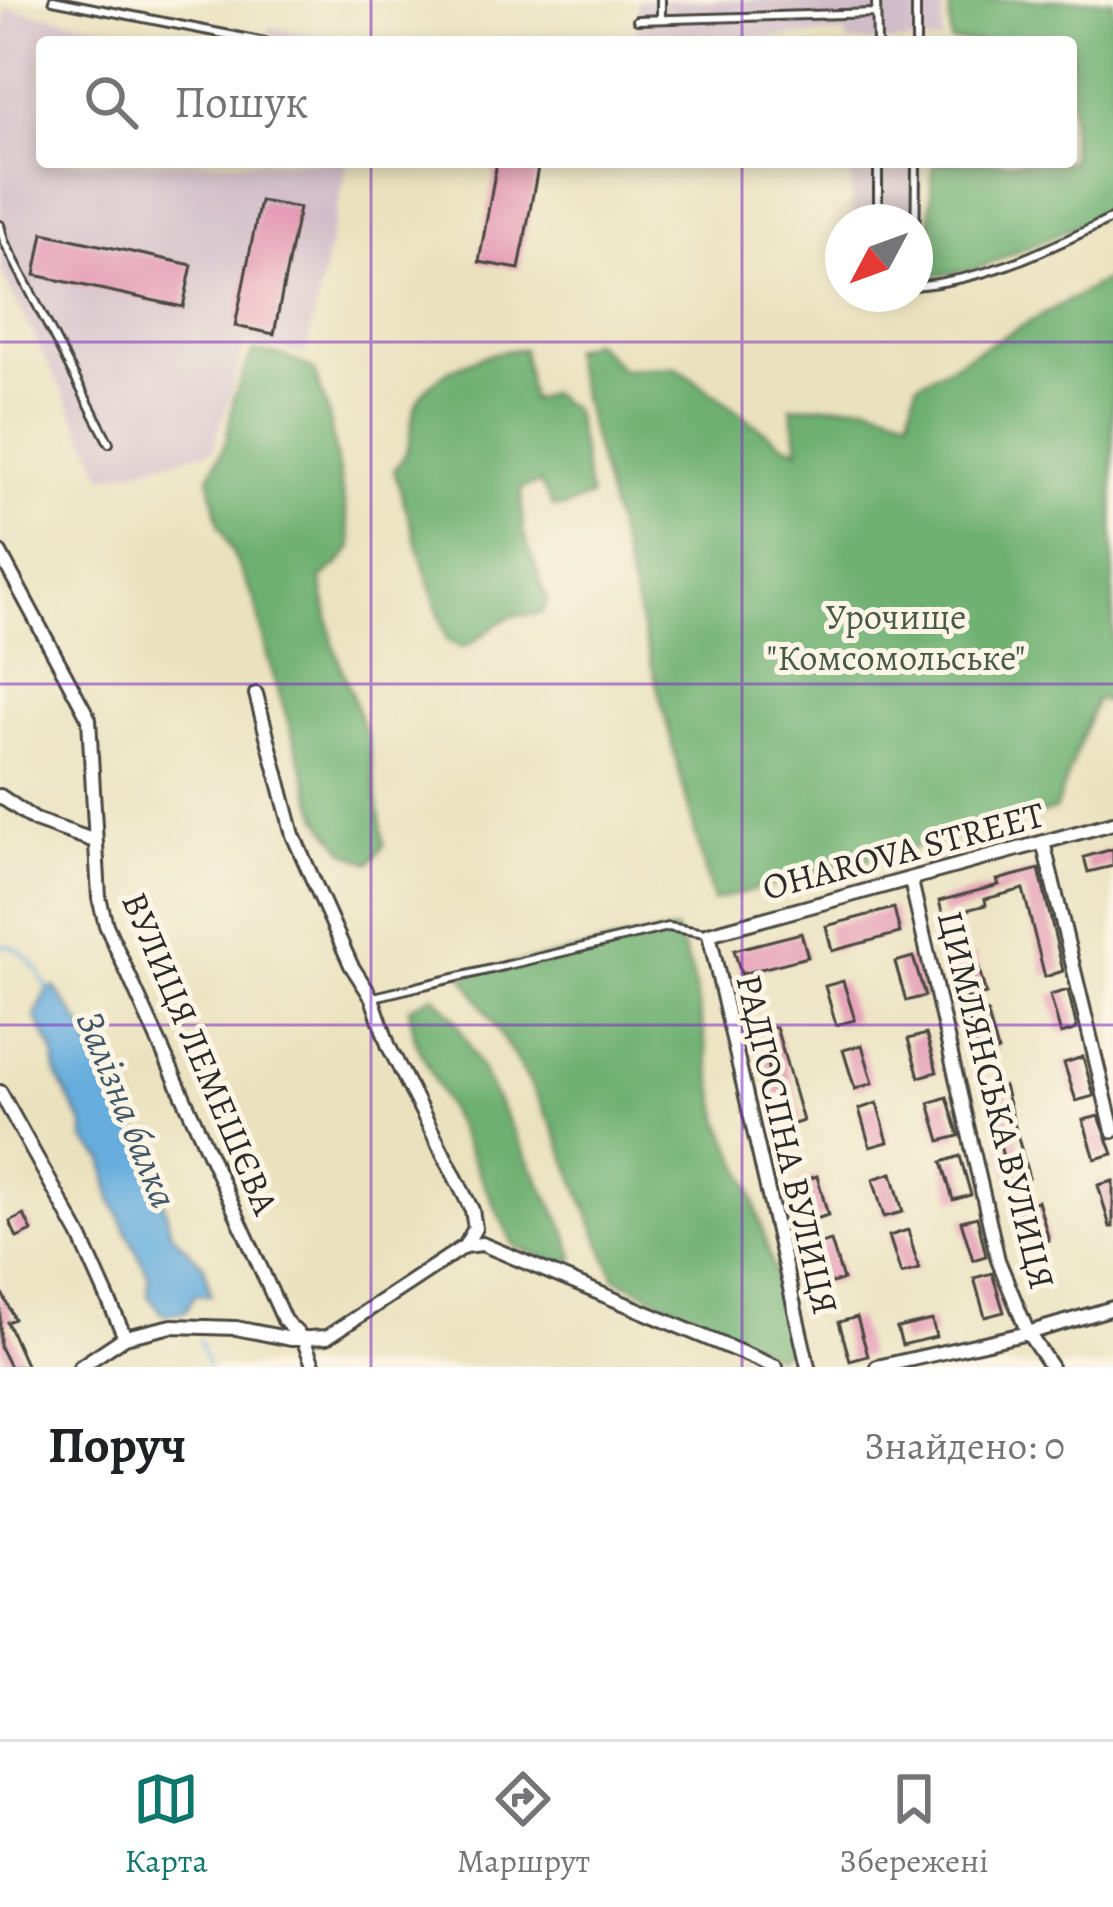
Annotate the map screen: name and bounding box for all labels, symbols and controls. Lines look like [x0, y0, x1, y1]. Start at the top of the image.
search box [36, 36, 1077, 168]
icon: search [78, 69, 144, 135]
text: Пошук [174, 71, 308, 133]
north arrow [825, 204, 933, 312]
park label: Урочище "Комсомольське" [767, 592, 1025, 682]
street label: OHAROVA STREET [757, 789, 1050, 912]
street label: ВУЛИЦЯ ЛЕМЕШЄВА [110, 884, 291, 1223]
street label: ЦИМЛЯНСЬКА ВУЛИЦЯ [926, 906, 1067, 1294]
street label: РАДГОСПНА ВУЛИЦЯ [725, 969, 850, 1319]
water label: Залізна балка [64, 1003, 191, 1216]
text: Поруч [48, 1410, 186, 1480]
text: Знайдено: 0 [864, 1419, 1065, 1472]
tab: Карта [124, 1766, 208, 1883]
tab: Маршрут [457, 1766, 590, 1883]
tab: Збережені [839, 1766, 988, 1883]

